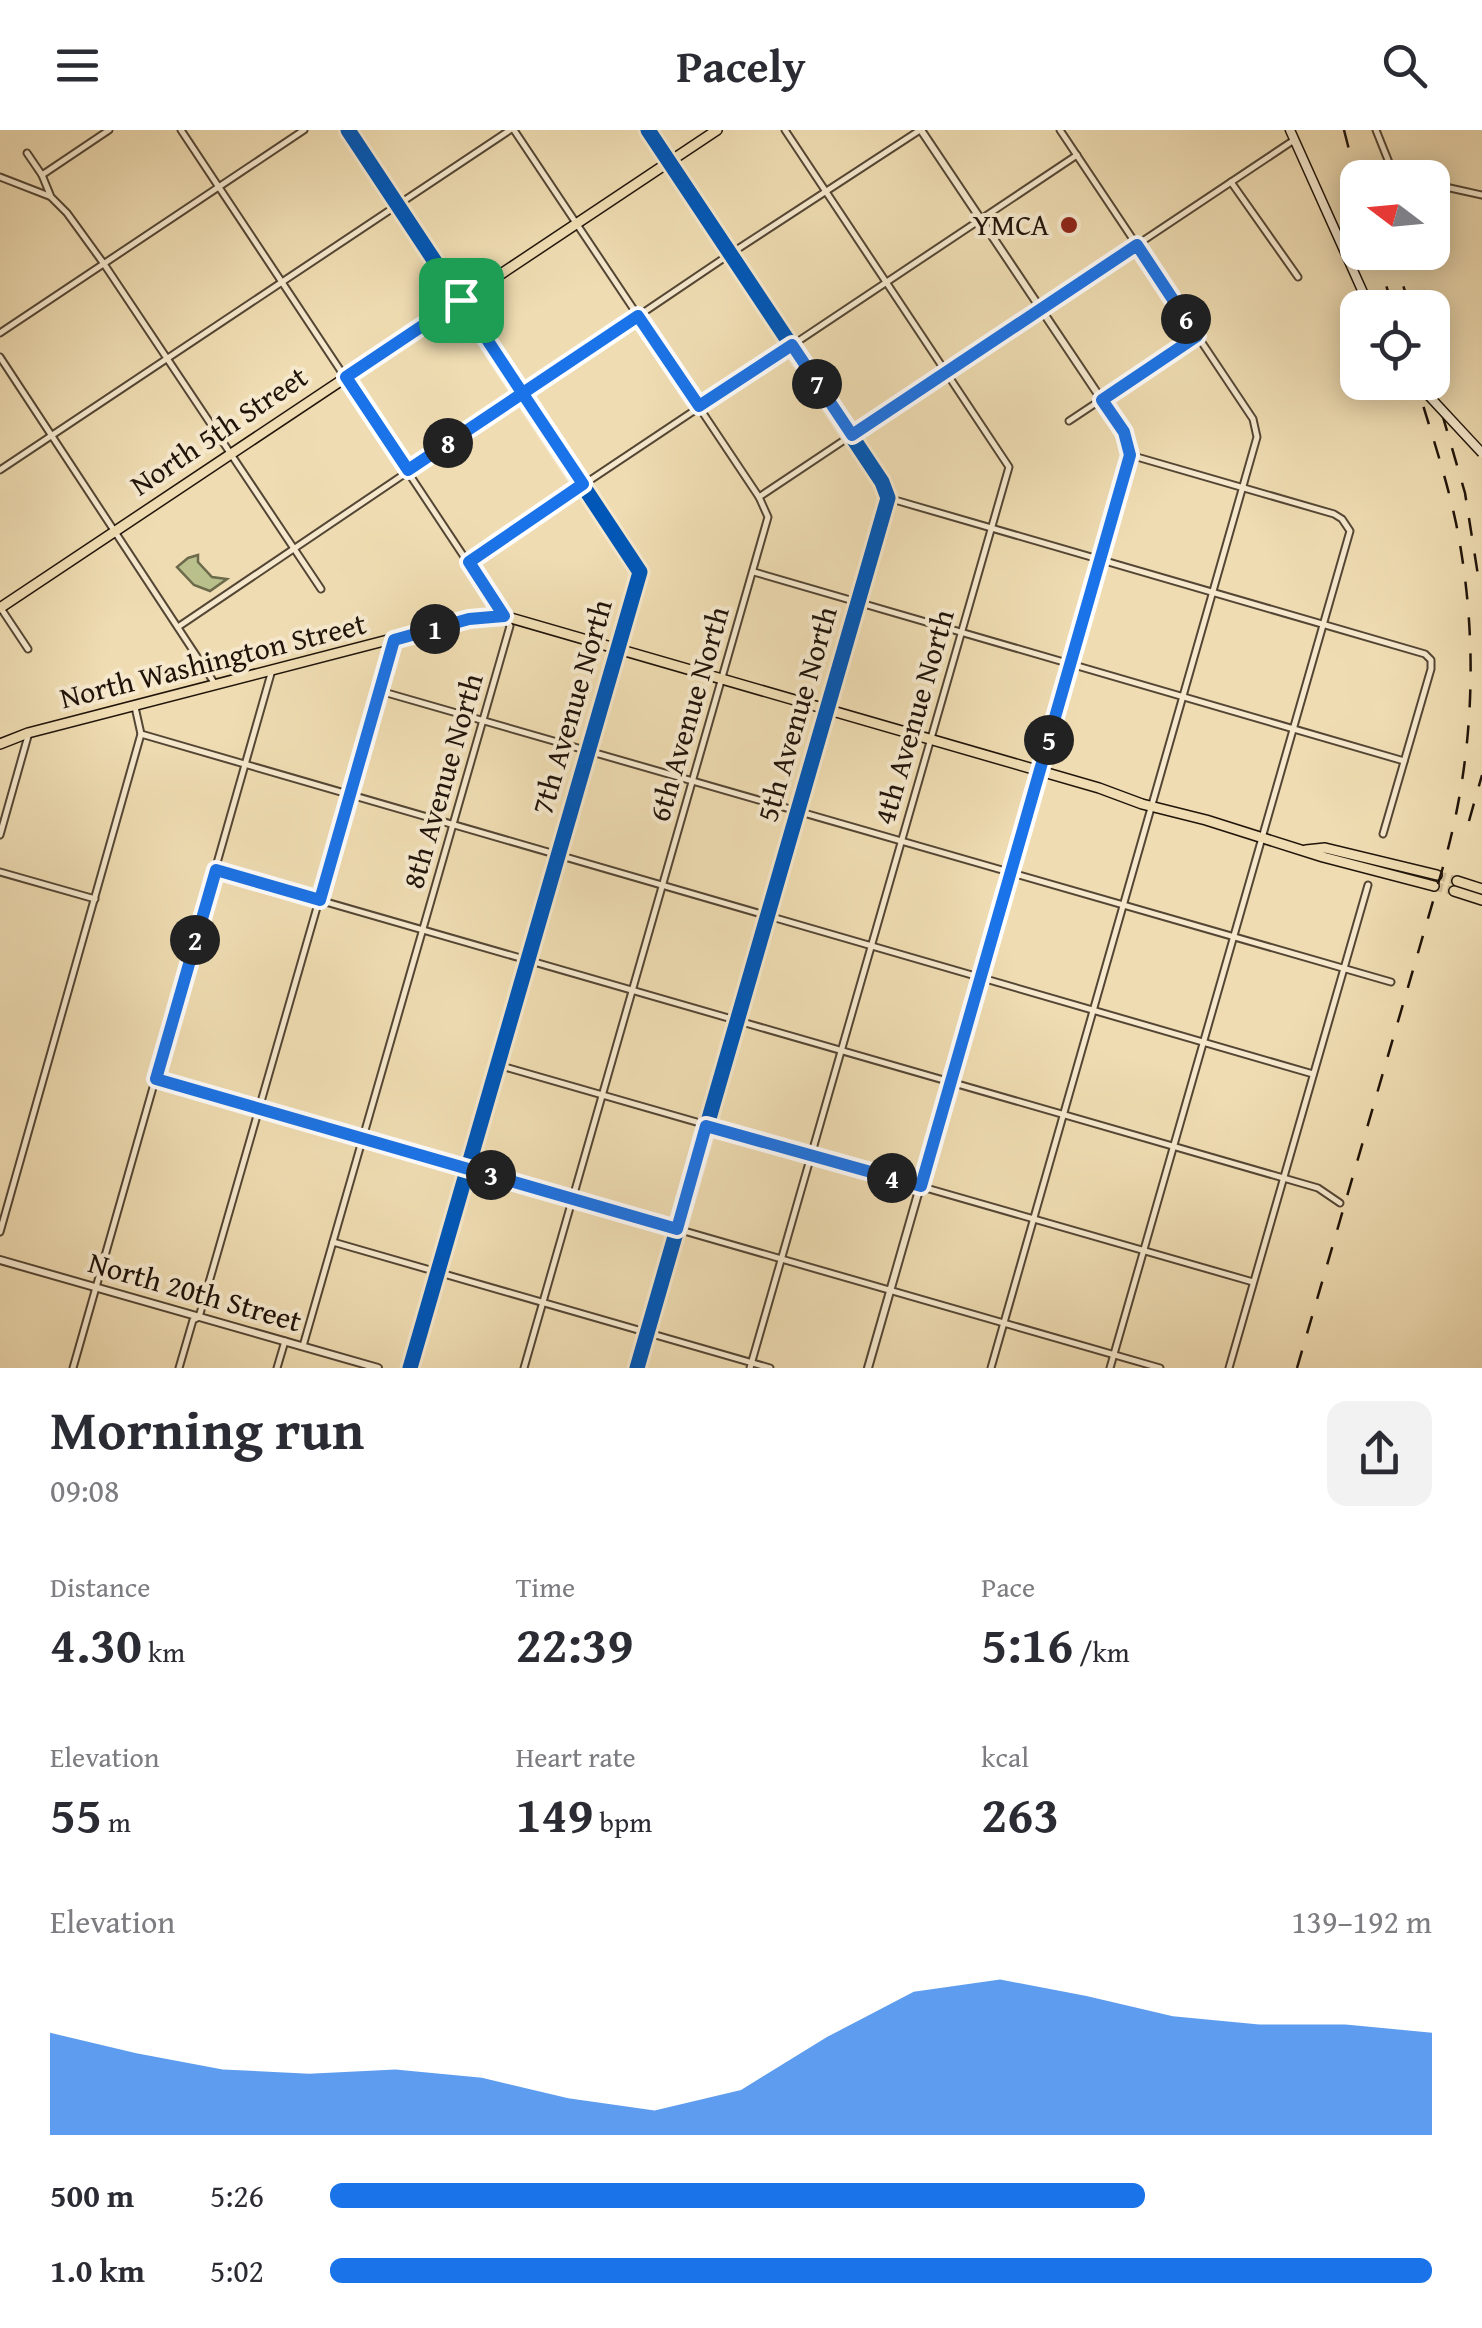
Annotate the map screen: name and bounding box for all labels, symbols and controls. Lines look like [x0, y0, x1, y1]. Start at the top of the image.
text: Pacely [676, 33, 806, 98]
icon: menu [50, 38, 105, 93]
icon: search [1377, 38, 1432, 93]
north arrow [1340, 160, 1450, 270]
map controls [1340, 160, 1450, 400]
place label: YMCA [973, 202, 1049, 246]
marker: YMCA [1058, 214, 1080, 236]
pin [419, 258, 504, 343]
icon: arrive [434, 273, 489, 328]
button: locate [1340, 290, 1450, 400]
pin: 6 [1161, 294, 1211, 344]
text: 6 [1179, 298, 1193, 339]
street label: North 5th Street [121, 354, 316, 506]
pin: 7 [792, 359, 842, 409]
text: 7 [810, 363, 824, 404]
pin: 8 [423, 418, 473, 468]
text: 8 [441, 422, 455, 463]
street label: 7th Avenue North [519, 594, 623, 819]
street label: North Washington Street [55, 601, 371, 719]
street label: 6th Avenue North [636, 601, 740, 826]
street label: 5th Avenue North [744, 601, 848, 826]
pin: 1 [410, 604, 460, 654]
street label: 4th Avenue North [861, 604, 965, 829]
text: 1 [428, 608, 442, 649]
street label: 8th Avenue North [390, 668, 494, 893]
pin: 5 [1024, 715, 1074, 765]
text: 5 [1042, 719, 1056, 760]
pin: 2 [170, 915, 220, 965]
text: 2 [188, 919, 202, 960]
pin: 3 [466, 1150, 516, 1200]
pin: 4 [867, 1153, 917, 1203]
text: 3 [484, 1154, 498, 1195]
text: 4 [885, 1157, 899, 1198]
street label: North 20th Street [83, 1240, 308, 1343]
text: Morning run [50, 1389, 364, 1469]
button: share [1327, 1401, 1432, 1506]
text: 09:08 [50, 1467, 119, 1514]
text: Distance [50, 1566, 150, 1607]
text: Time [516, 1566, 575, 1607]
text: Pace [981, 1566, 1035, 1607]
text: 4.30 [50, 1607, 142, 1680]
text: 22:39 [516, 1607, 633, 1680]
text: 5:16 [981, 1607, 1073, 1680]
text: km [142, 1631, 185, 1672]
text: /km [1073, 1631, 1130, 1672]
text: Elevation [50, 1736, 160, 1777]
text: Heart rate [516, 1736, 636, 1777]
text: kcal [981, 1736, 1029, 1777]
text: 55 [50, 1777, 102, 1850]
text: 149 [516, 1777, 593, 1850]
text: 263 [981, 1777, 1059, 1850]
text: m [102, 1801, 131, 1842]
text: bpm [593, 1801, 652, 1842]
text: Elevation [50, 1898, 175, 1945]
text: 139–192 m [1291, 1898, 1432, 1945]
text: 500 m [50, 2172, 134, 2219]
text: 5:26 [210, 2172, 264, 2219]
text: 1.0 km [50, 2247, 145, 2294]
text: 5:02 [210, 2247, 264, 2294]

